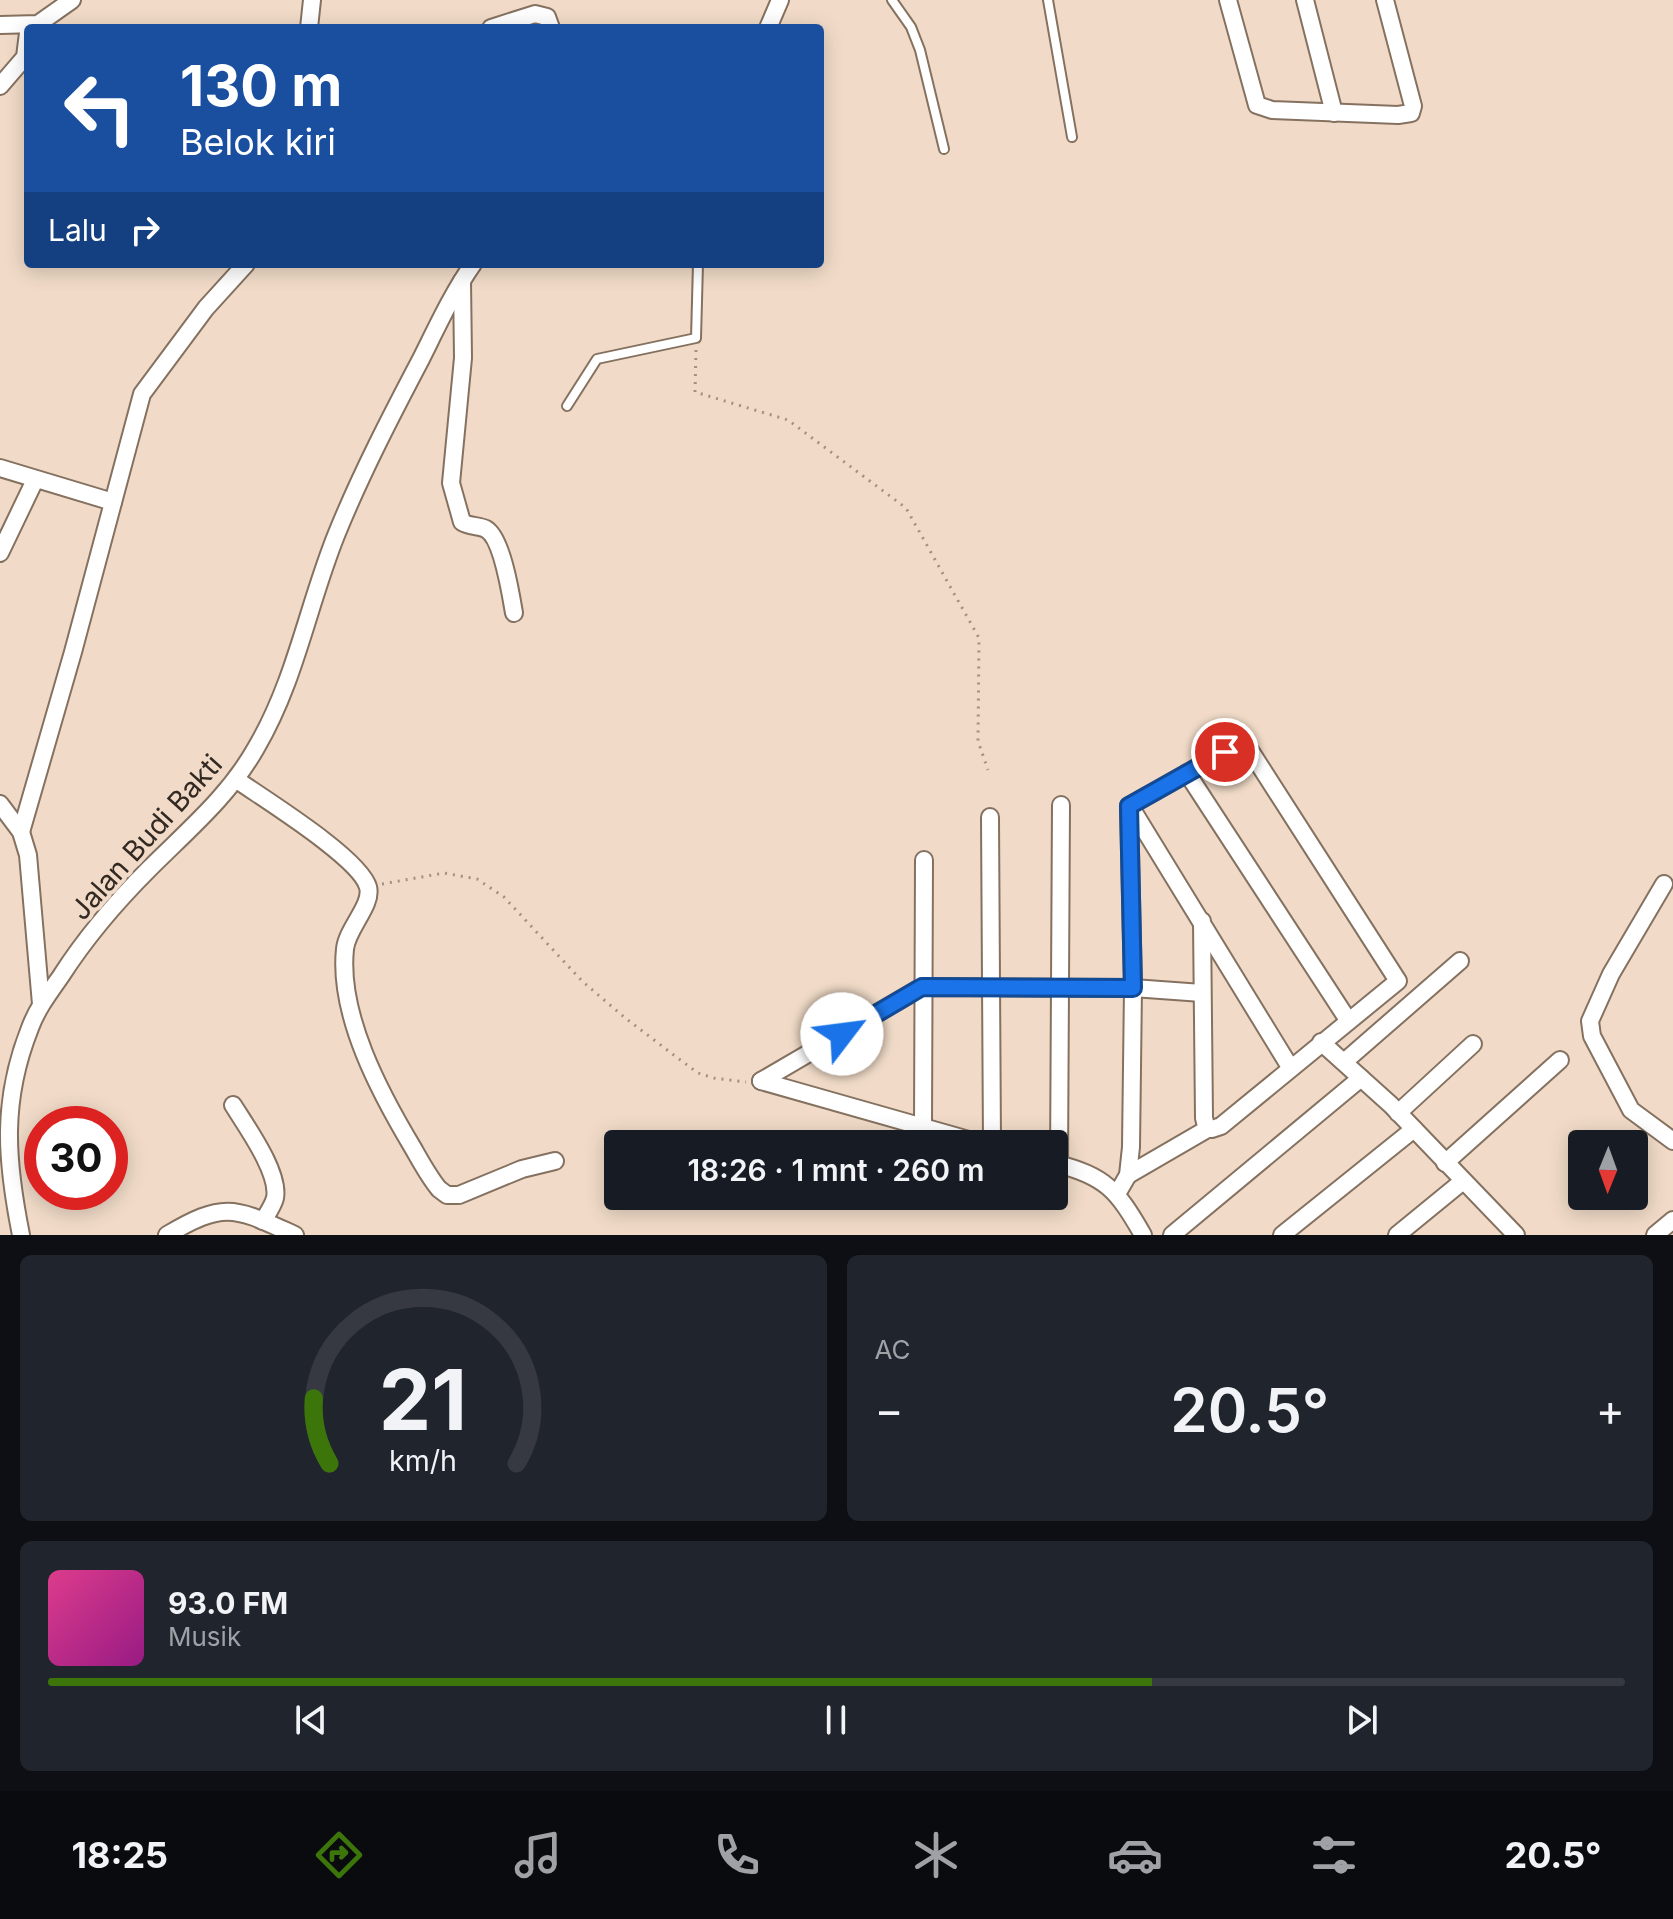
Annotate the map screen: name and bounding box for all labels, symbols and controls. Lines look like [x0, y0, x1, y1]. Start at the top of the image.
text: 130 m [180, 52, 342, 120]
icon: left [48, 56, 152, 160]
text: Belok kiri [180, 120, 336, 164]
icon: right [123, 208, 167, 252]
text: Lalu [48, 212, 107, 248]
pin [1191, 718, 1259, 786]
icon: arrive [1203, 730, 1247, 774]
street label: Jalan Budi Bakti [63, 747, 229, 927]
position arrow [800, 992, 884, 1076]
speed limit sign: 30 [24, 1106, 128, 1210]
north arrow [1568, 1130, 1648, 1210]
map controls [1568, 1130, 1648, 1210]
text: 18:26 · 1 mnt · 260 m [687, 1152, 985, 1188]
text: AC [875, 1334, 911, 1365]
text: 21 [379, 1349, 467, 1450]
text: 20.5° [1170, 1374, 1329, 1446]
text: − [875, 1383, 904, 1437]
text: + [1596, 1383, 1625, 1437]
text: km/h [389, 1443, 457, 1478]
text: 93.0 FM [168, 1585, 288, 1621]
text: Musik [168, 1621, 241, 1652]
icon: previous [289, 1698, 333, 1742]
icon: pause [814, 1698, 858, 1742]
icon: next [1340, 1698, 1384, 1742]
icon: directions [311, 1827, 367, 1883]
icon: music [510, 1827, 566, 1883]
icon: phone [709, 1827, 765, 1883]
icon: climate [908, 1827, 964, 1883]
icon: car [1107, 1827, 1163, 1883]
icon: filters [1306, 1827, 1362, 1883]
text: 18:25 [71, 1833, 168, 1877]
text: 20.5° [1504, 1833, 1602, 1877]

